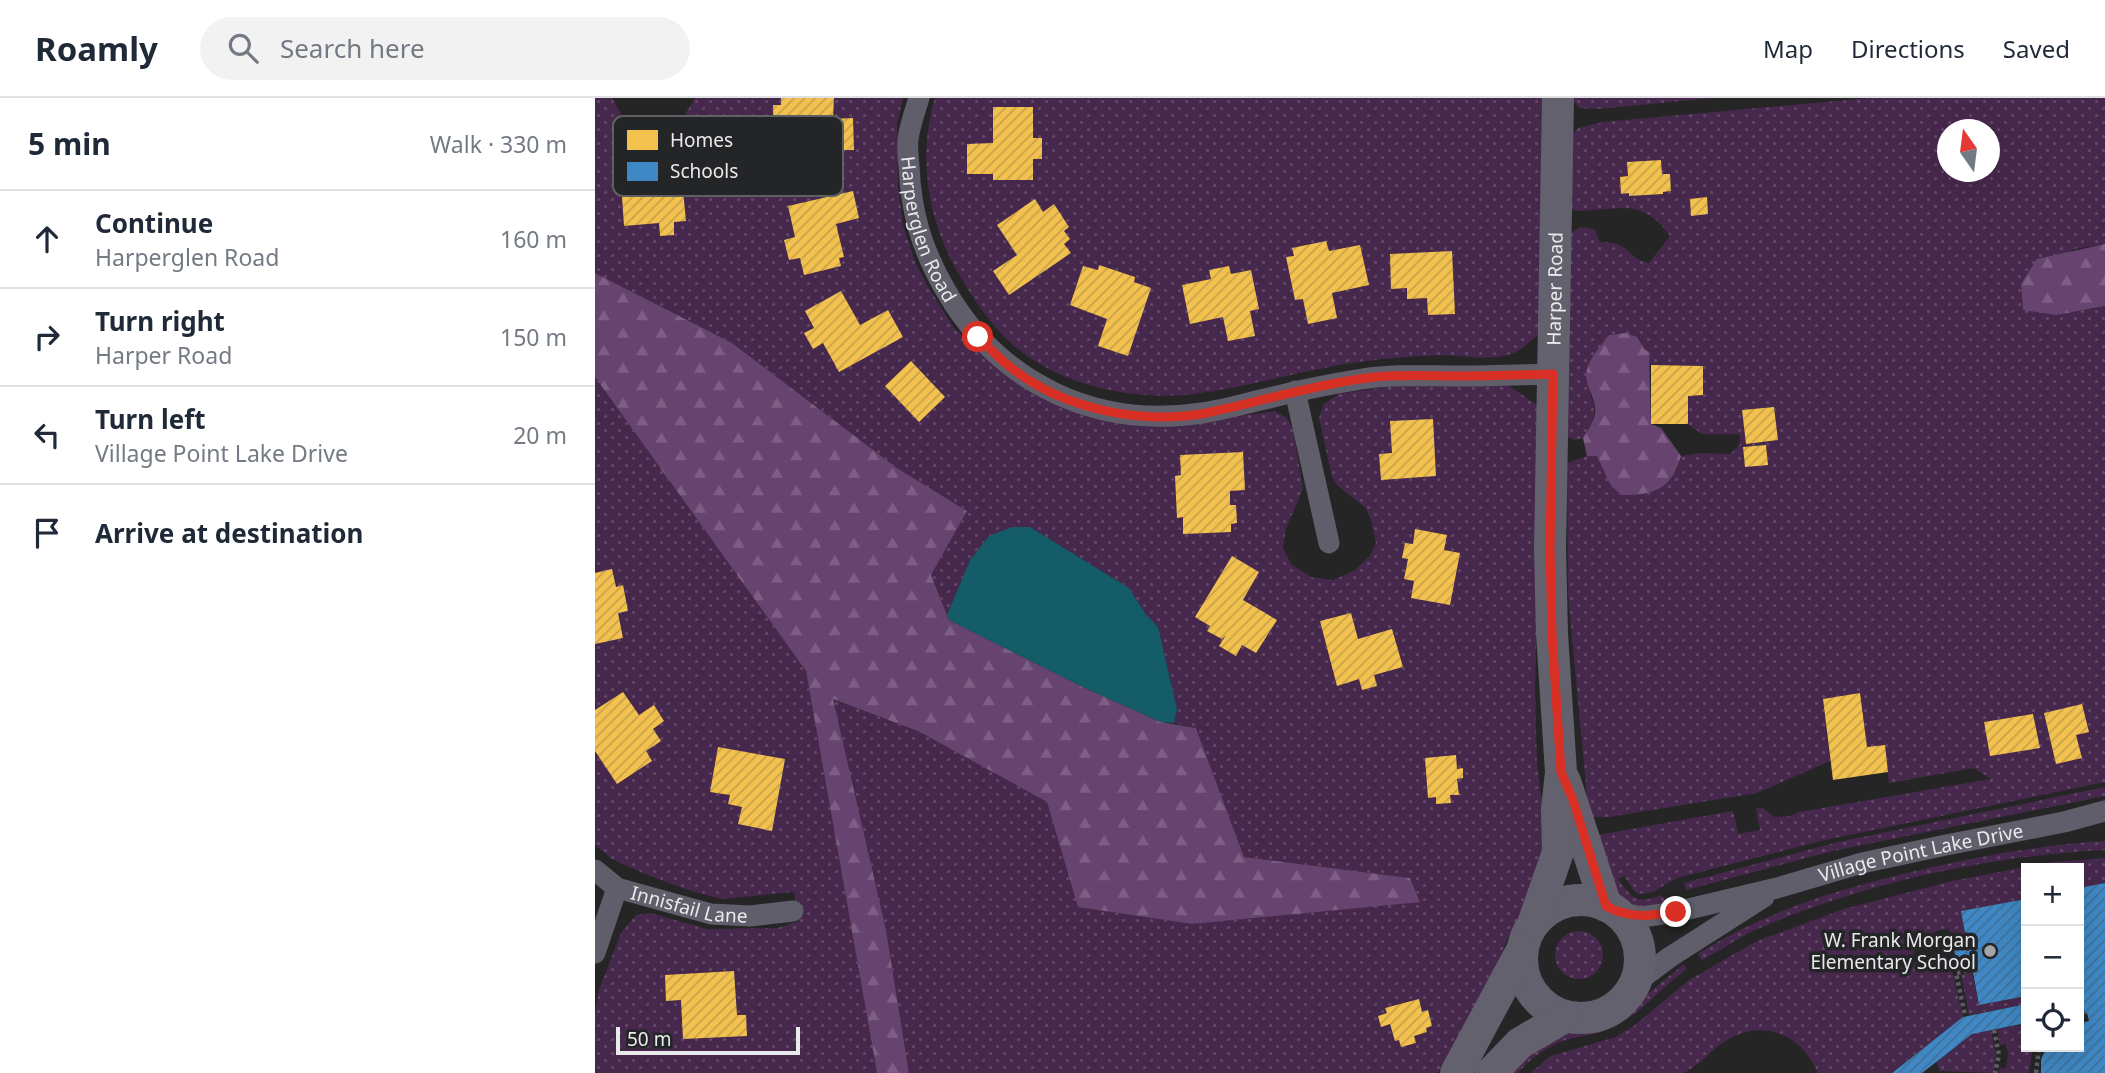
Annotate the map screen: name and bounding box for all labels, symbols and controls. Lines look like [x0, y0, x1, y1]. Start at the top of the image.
search box [200, 17, 690, 80]
text: Roamly [35, 26, 158, 71]
icon: search [224, 29, 262, 67]
text: Search here [280, 30, 425, 66]
text: Map [1763, 32, 1813, 65]
text: Directions [1851, 32, 1965, 65]
text: Saved [2003, 32, 2070, 65]
legend [613, 116, 843, 196]
north arrow [1937, 119, 2000, 182]
text: 5 min [28, 123, 111, 164]
text: Homes [670, 127, 733, 153]
text: Walk · 330 m [430, 128, 567, 160]
street label: Harperglen Road [895, 155, 963, 307]
text: Schools [670, 158, 738, 184]
text: Continue [95, 205, 213, 241]
icon: ahead [28, 220, 66, 258]
text: 160 m [500, 223, 567, 255]
street label: Harper Road [1541, 232, 1569, 346]
text: Harperglen Road [95, 241, 279, 273]
text: Turn right [95, 303, 225, 339]
icon: right [28, 318, 66, 356]
text: 150 m [500, 321, 567, 353]
route start [962, 321, 993, 352]
text: Harper Road [95, 339, 232, 371]
text: Turn left [95, 401, 206, 437]
icon: left [28, 416, 66, 454]
text: 20 m [513, 419, 567, 451]
text: Village Point Lake Drive [95, 437, 348, 469]
icon: arrive [28, 514, 66, 552]
text: Arrive at destination [95, 515, 364, 551]
street label: Village Point Lake Drive [1815, 817, 2025, 888]
map controls [2021, 863, 2084, 1052]
button: + [2021, 863, 2084, 926]
street label: Innisfail Lane [628, 879, 748, 929]
route end [1660, 896, 1691, 927]
button: − [2021, 926, 2084, 989]
place label: W. Frank Morgan Elementary School [1810, 927, 1976, 975]
marker: W. Frank Morgan Elementary School [1982, 943, 1998, 959]
button: locate [2021, 989, 2084, 1052]
scale bar [616, 1024, 800, 1056]
text: 50 m [627, 1026, 671, 1052]

